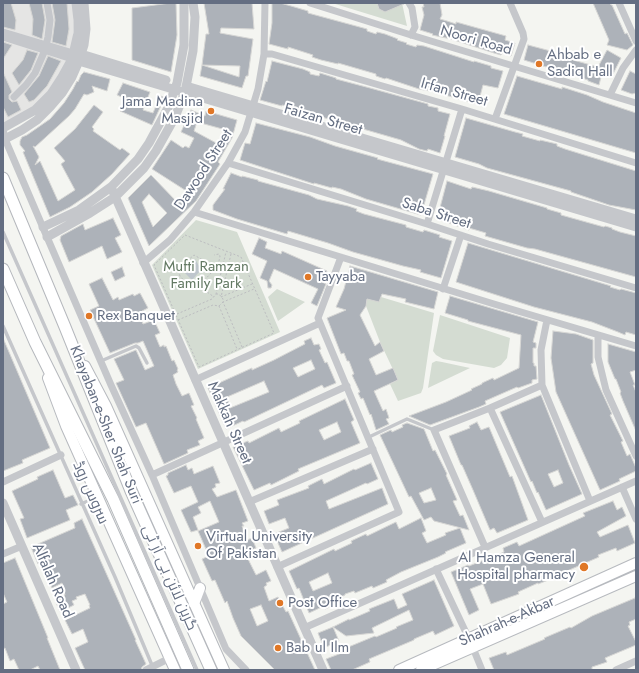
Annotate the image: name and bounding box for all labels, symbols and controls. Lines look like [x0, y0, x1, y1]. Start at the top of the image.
street label: Noori Road [438, 22, 514, 60]
place label: Ahbab e Sadiq Hall [547, 46, 613, 81]
marker: Ahbab e Sadiq Hall [534, 59, 544, 69]
street label: Irfan Street [419, 75, 489, 111]
place label: Jama Madina Masjid [122, 93, 203, 128]
street label: Faizan Street [282, 100, 364, 140]
marker: Jama Madina Masjid [206, 106, 216, 116]
street label: Dawood Street [171, 126, 237, 214]
street label: Saba Street [399, 194, 473, 234]
park label: Mufti Ramzan Family Park [163, 258, 249, 293]
place label: Tayyaba [316, 268, 365, 286]
marker: Tayyaba [303, 272, 313, 282]
place label: Rex Banquet [97, 307, 175, 325]
marker: Rex Banquet [84, 311, 94, 321]
street label: Khayaban-e-Sher Shah Suri [65, 343, 145, 507]
street label: Makkah Street [203, 379, 255, 467]
street label: سروس روڈ [68, 459, 112, 527]
street label: گرین لائن بی آر ٹی [138, 522, 200, 634]
place label: Virtual University Of Pakistan [206, 528, 312, 563]
street label: Alfalah Road [27, 541, 77, 621]
marker: Virtual University Of Pakistan [193, 541, 203, 551]
place label: Al Hamza General Hospital pharmacy [457, 549, 575, 584]
marker: Al Hamza General Hospital pharmacy [578, 561, 590, 573]
street label: Shahrah-e-Akbar [456, 593, 558, 651]
place label: Post Office [288, 594, 357, 612]
marker: Post Office [275, 598, 285, 608]
place label: Bab ul Ilm [286, 639, 349, 657]
marker: Bab ul Ilm [273, 643, 283, 653]

